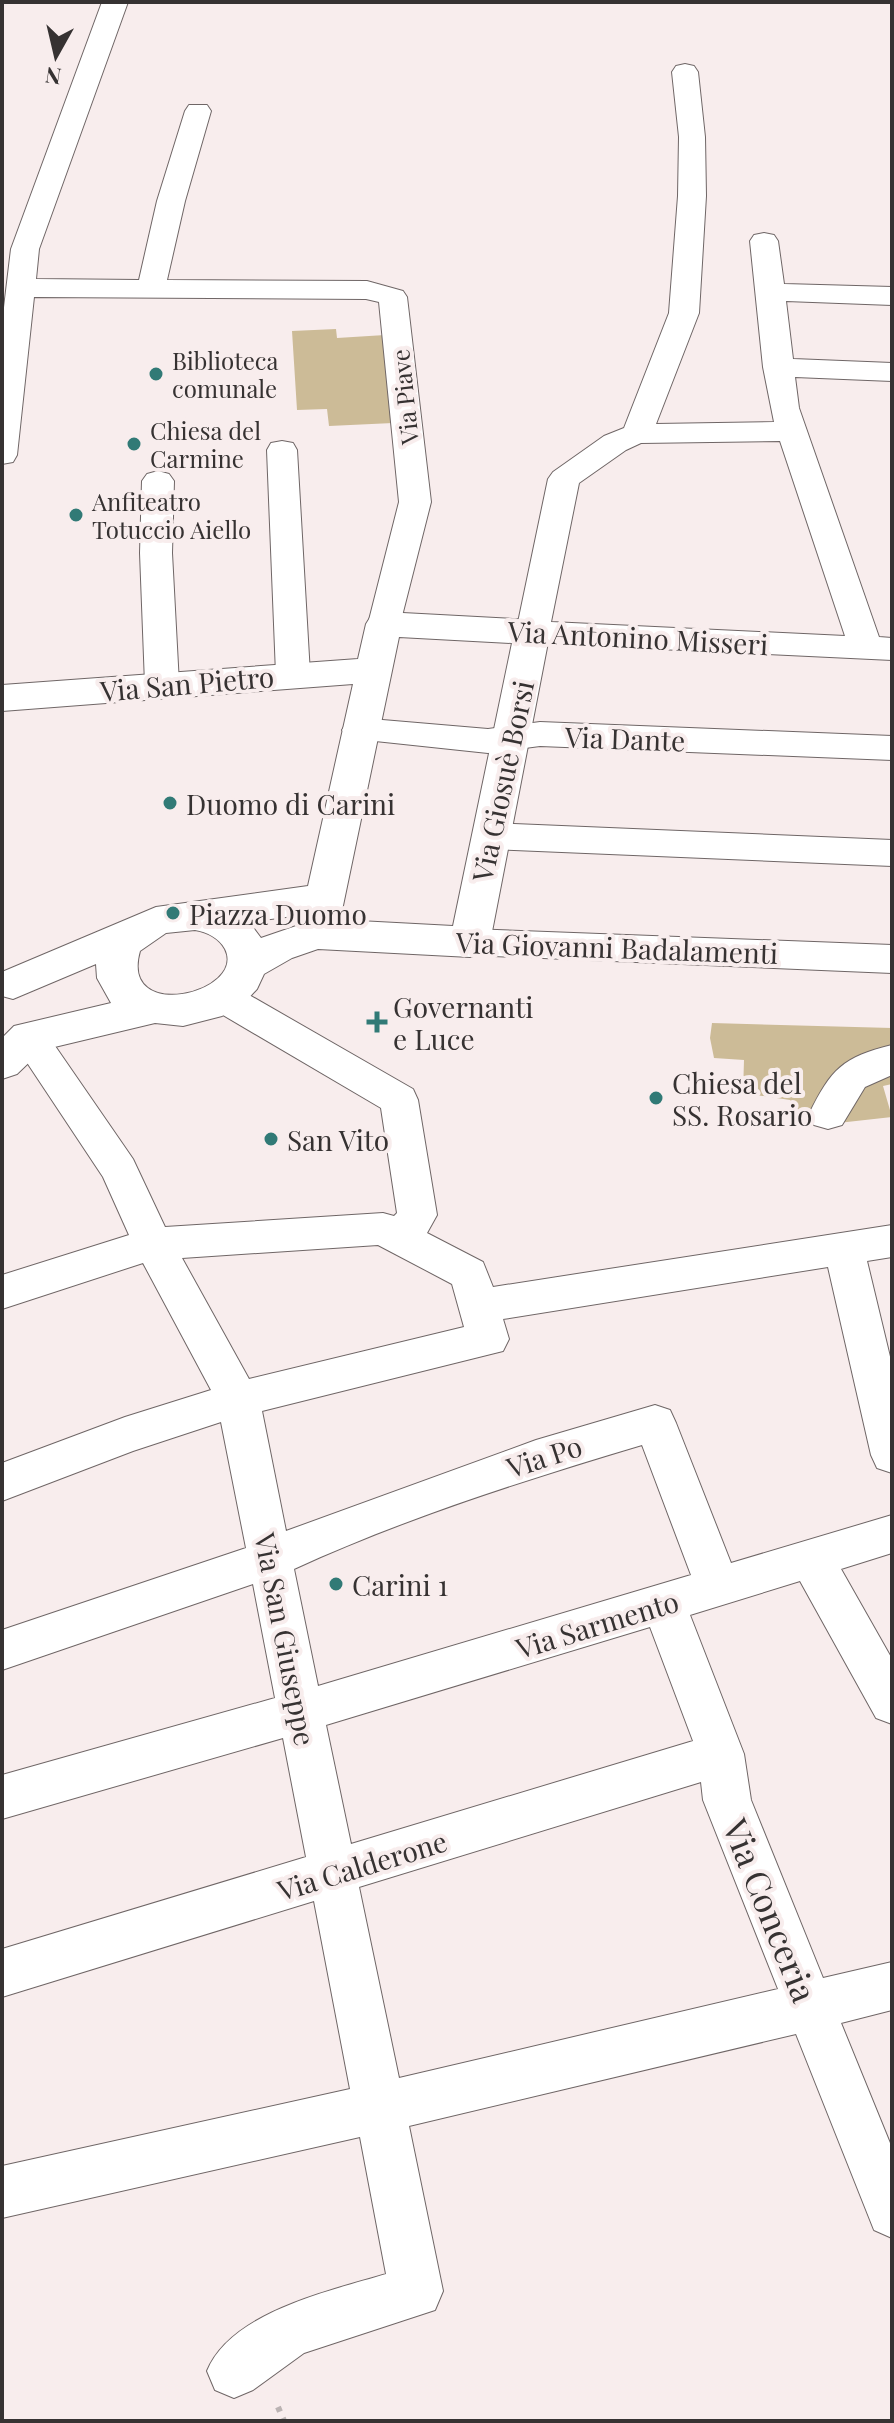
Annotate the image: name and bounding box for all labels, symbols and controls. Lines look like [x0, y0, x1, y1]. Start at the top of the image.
north arrow [16, 16, 96, 96]
text: N [43, 61, 63, 93]
place label: Biblioteca comunale [172, 344, 278, 404]
street label: Via Piave [383, 348, 425, 447]
marker: Biblioteca comunale [147, 365, 165, 383]
place label: Chiesa del Carmine [150, 414, 261, 474]
marker: Chiesa del Carmine [125, 435, 143, 453]
place label: Anfiteatro Totuccio Aiello [91, 485, 251, 545]
marker: Anfiteatro Totuccio Aiello [67, 506, 85, 524]
street label: Via Antonino Misseri [506, 612, 769, 662]
street label: Via San Pietro [98, 657, 275, 709]
street label: Via Giosuè Borsi [462, 677, 541, 886]
street label: Via Dante [563, 717, 686, 759]
place label: Duomo di Carini [186, 785, 395, 822]
marker: Duomo di Carini [161, 794, 179, 812]
place label: Piazza Duomo [189, 895, 367, 932]
marker: Piazza Duomo [164, 904, 182, 922]
street label: Via Giovanni Badalamenti [454, 923, 779, 971]
place label: Governanti e Luce [393, 988, 533, 1057]
marker: Governanti e Luce [368, 1013, 386, 1031]
place label: Chiesa del SS. Rosario [672, 1064, 812, 1133]
marker: Chiesa del SS. Rosario [647, 1089, 665, 1107]
place label: San Vito [287, 1121, 389, 1158]
marker: San Vito [262, 1130, 280, 1148]
street label: Via Po [501, 1426, 586, 1486]
street label: Via San Giuseppe [247, 1529, 325, 1749]
place label: Carini 1 [352, 1566, 448, 1603]
marker: Carini 1 [327, 1575, 345, 1593]
street label: Via Sarmento [510, 1582, 683, 1667]
street label: Via Conceria [713, 1811, 829, 2008]
street label: Via Calderone [272, 1822, 451, 1909]

